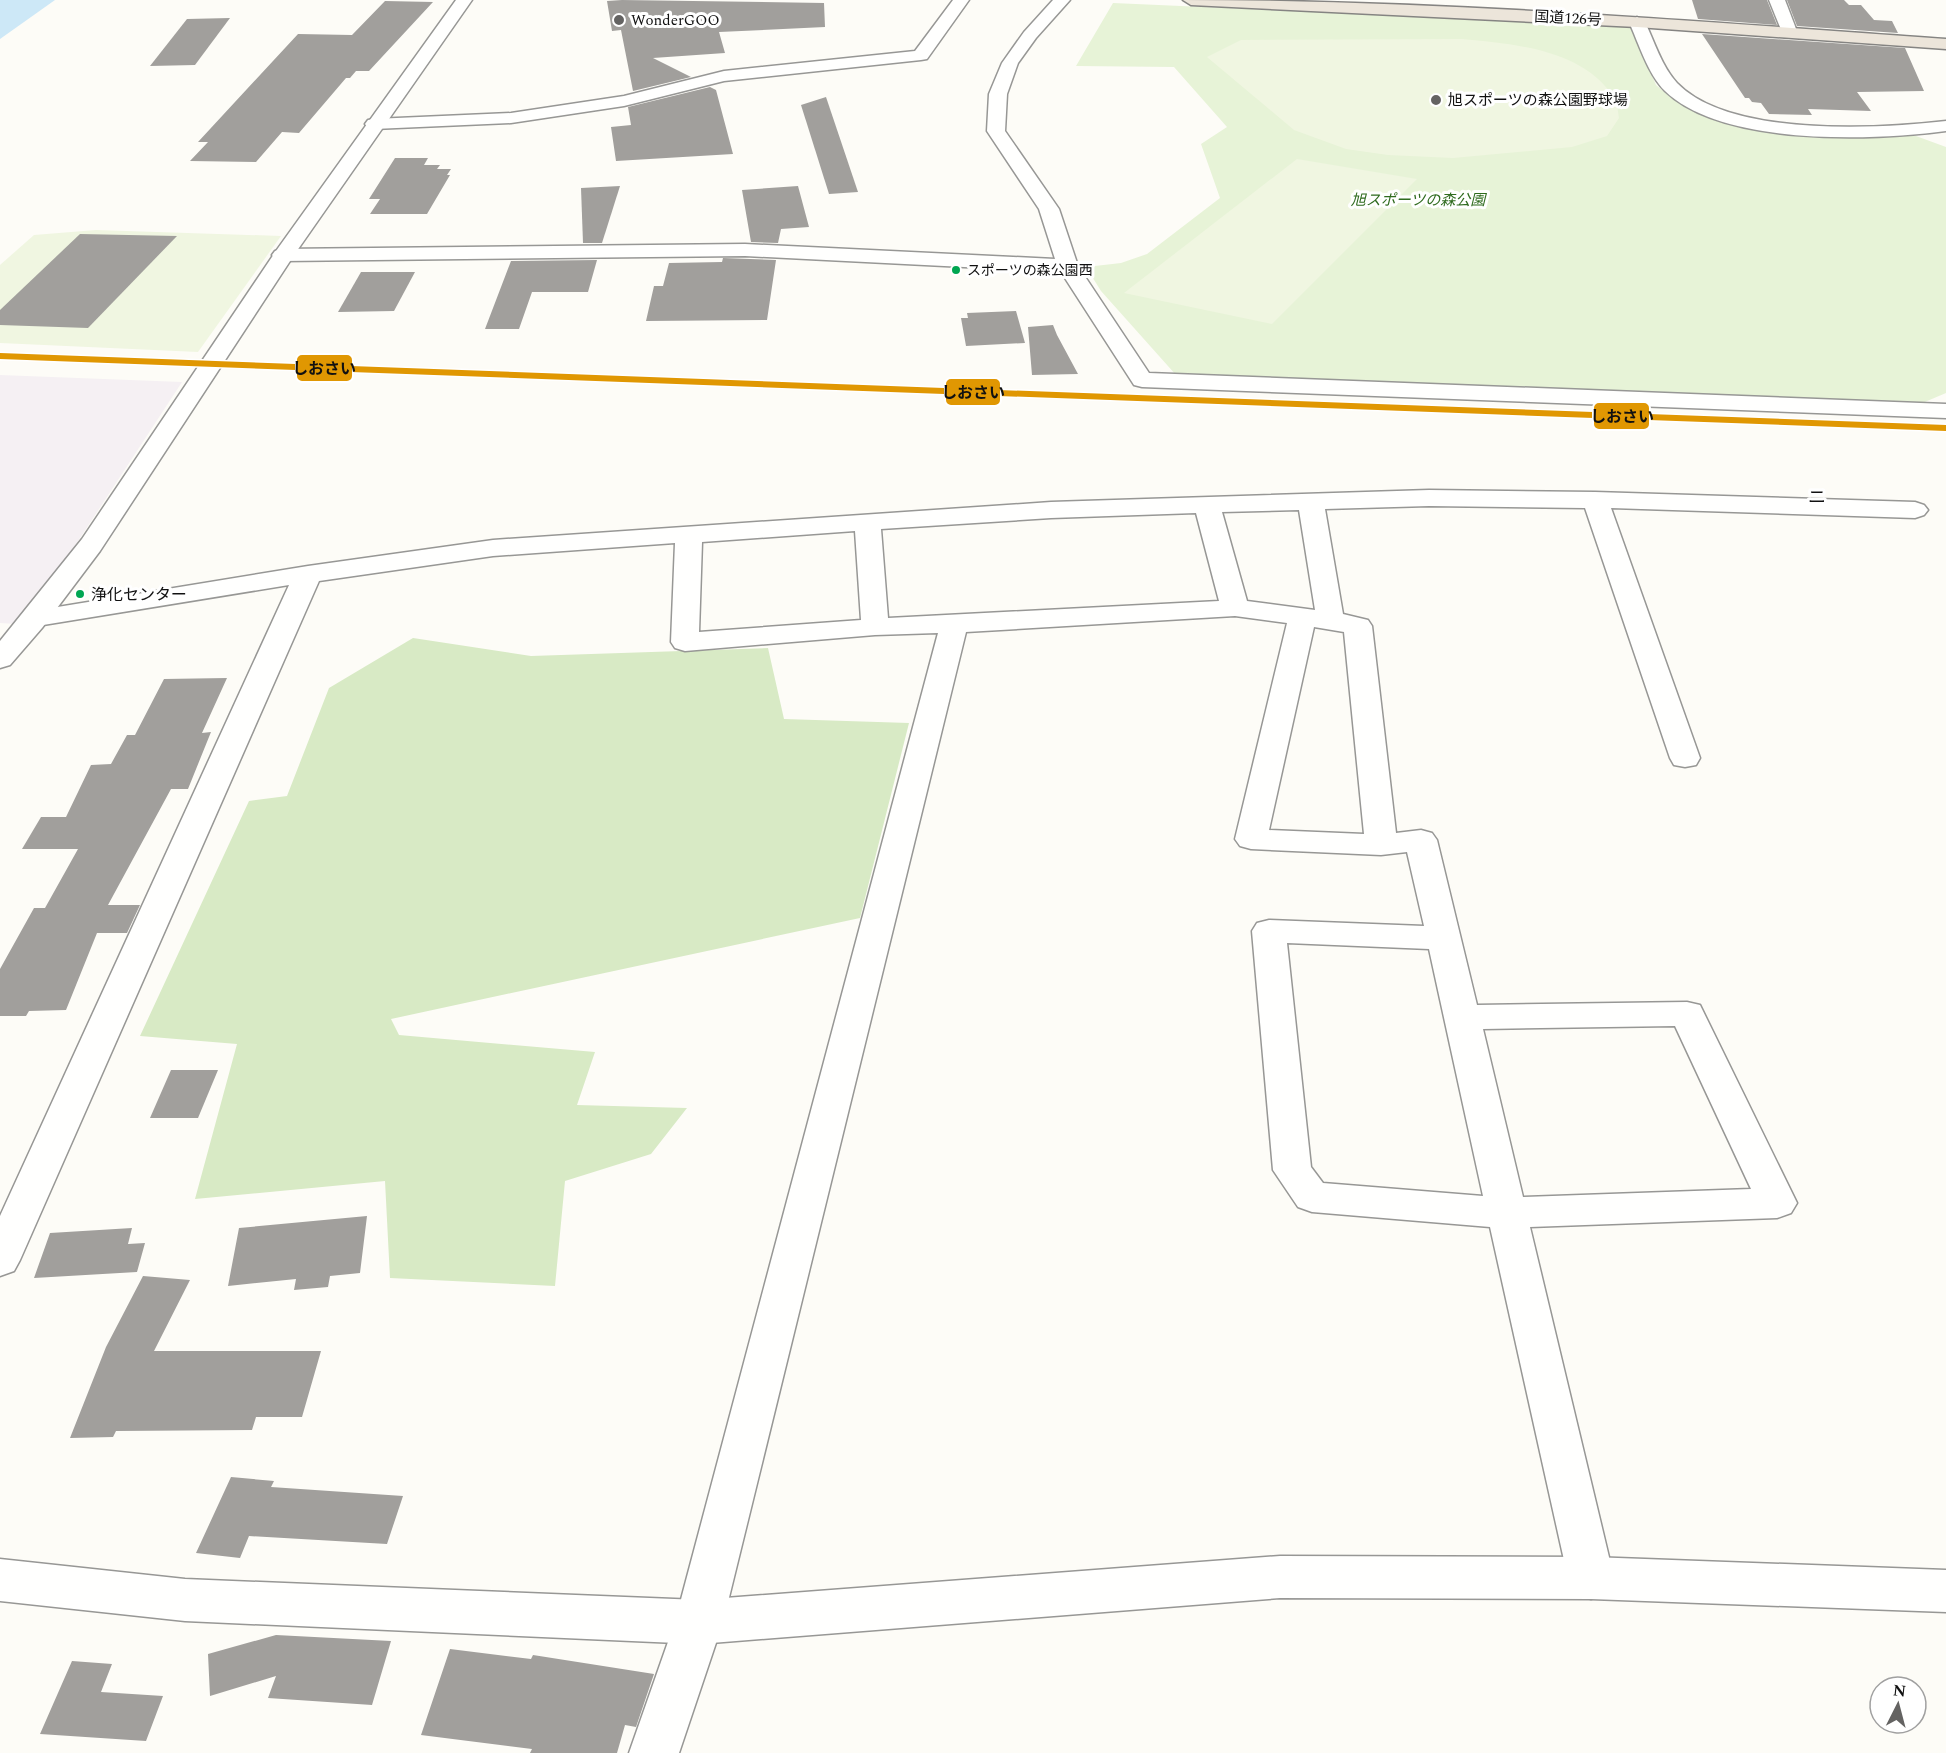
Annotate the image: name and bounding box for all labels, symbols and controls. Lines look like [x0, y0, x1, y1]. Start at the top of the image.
street label: 国道126号 [1534, 5, 1602, 32]
place label: WonderGOO [631, 9, 720, 32]
marker: WonderGOO [612, 13, 626, 27]
place label: 旭スポーツの森公園野球場 [1448, 89, 1628, 112]
marker: 旭スポーツの森公園野球場 [1429, 93, 1443, 107]
park label: 旭スポーツの森公園 [1351, 189, 1487, 212]
place label: スポーツの森公園西 [967, 260, 1093, 281]
marker: スポーツの森公園西 [950, 264, 962, 276]
line badge: しおさい [296, 354, 353, 382]
text: しおさい [292, 357, 356, 381]
line badge: しおさい [945, 378, 1001, 406]
text: しおさい [941, 381, 1005, 405]
line badge: しおさい [1593, 402, 1650, 430]
text: しおさい [1590, 405, 1654, 429]
district label: ニ [1808, 484, 1826, 511]
place label: 浄化センター [91, 583, 187, 607]
marker: 浄化センター [74, 588, 86, 600]
north arrow [1868, 1675, 1928, 1735]
text: N [1892, 1678, 1907, 1704]

